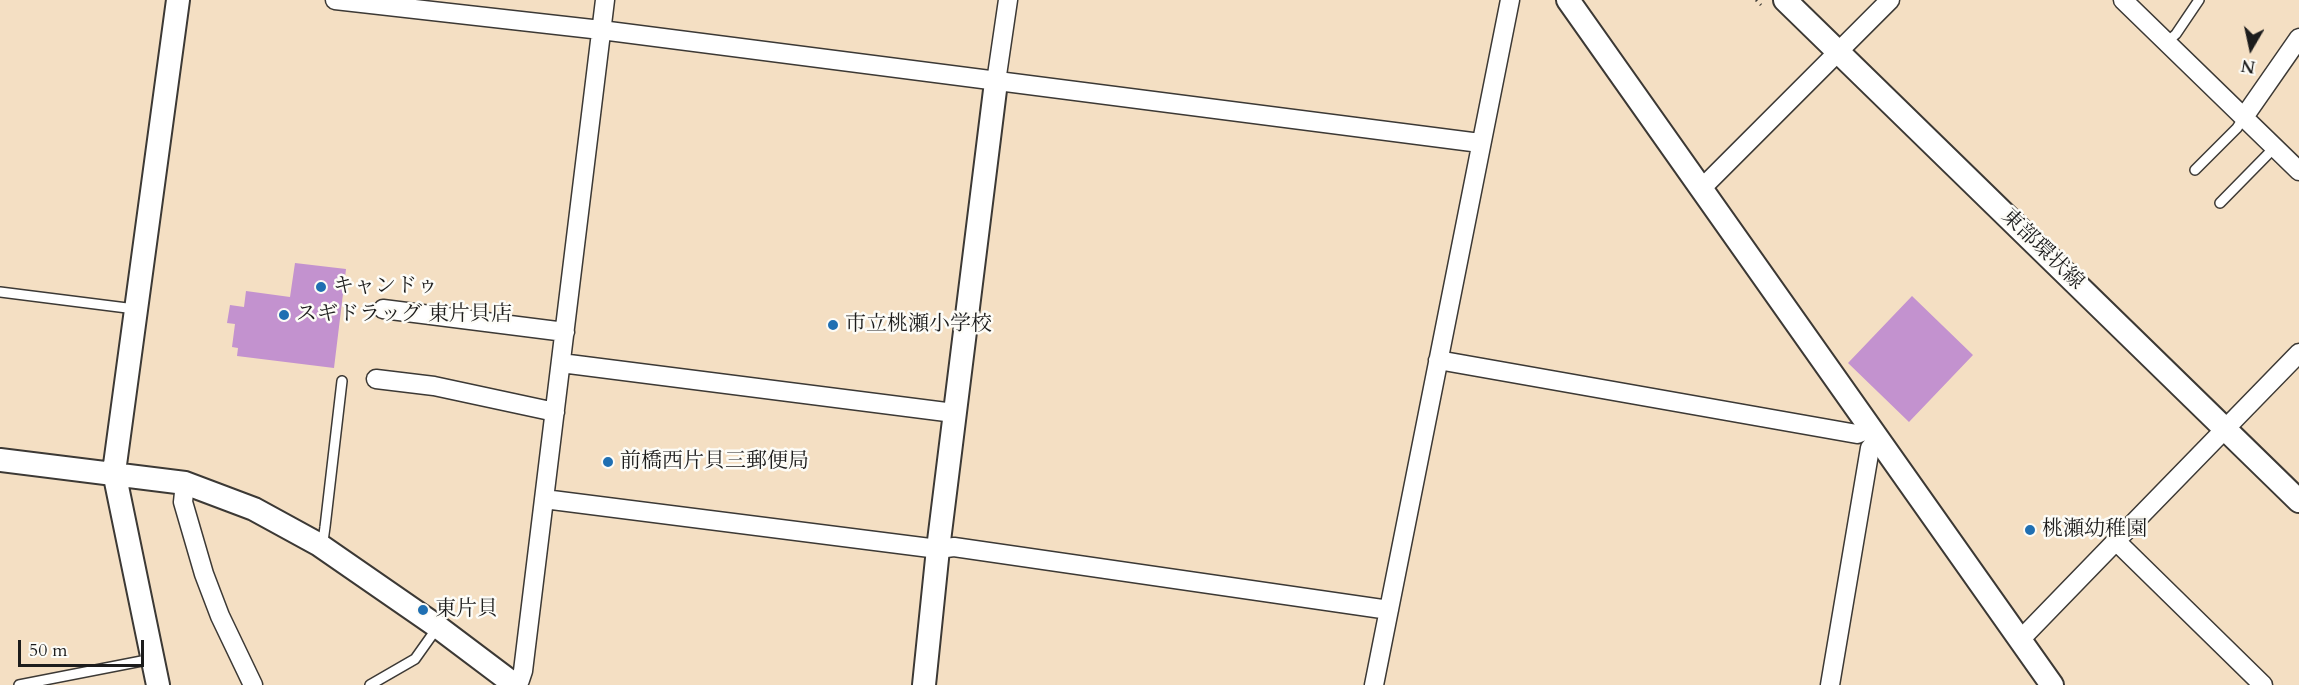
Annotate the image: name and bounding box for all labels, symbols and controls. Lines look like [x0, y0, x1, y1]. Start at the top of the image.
north arrow [2221, 18, 2281, 78]
text: N [2240, 54, 2257, 78]
street label: 東部環状線 [1995, 204, 2089, 296]
place label: キャンドゥ [333, 274, 438, 300]
marker: キャンドゥ [314, 280, 328, 294]
place label: スギドラッグ 東片貝店 [296, 302, 512, 328]
marker: スギドラッグ 東片貝店 [277, 308, 291, 322]
place label: 市立桃瀬小学校 [845, 312, 992, 338]
marker: 市立桃瀬小学校 [826, 318, 840, 332]
place label: 前橋西片貝三郵便局 [620, 449, 809, 475]
marker: 前橋西片貝三郵便局 [601, 455, 615, 469]
place label: 桃瀬幼稚園 [2042, 517, 2147, 543]
marker: 桃瀬幼稚園 [2023, 523, 2037, 537]
place label: 東片貝 [435, 597, 498, 623]
marker: 東片貝 [416, 603, 430, 617]
scale bar [21, 628, 147, 666]
text: 50 m [29, 638, 68, 663]

